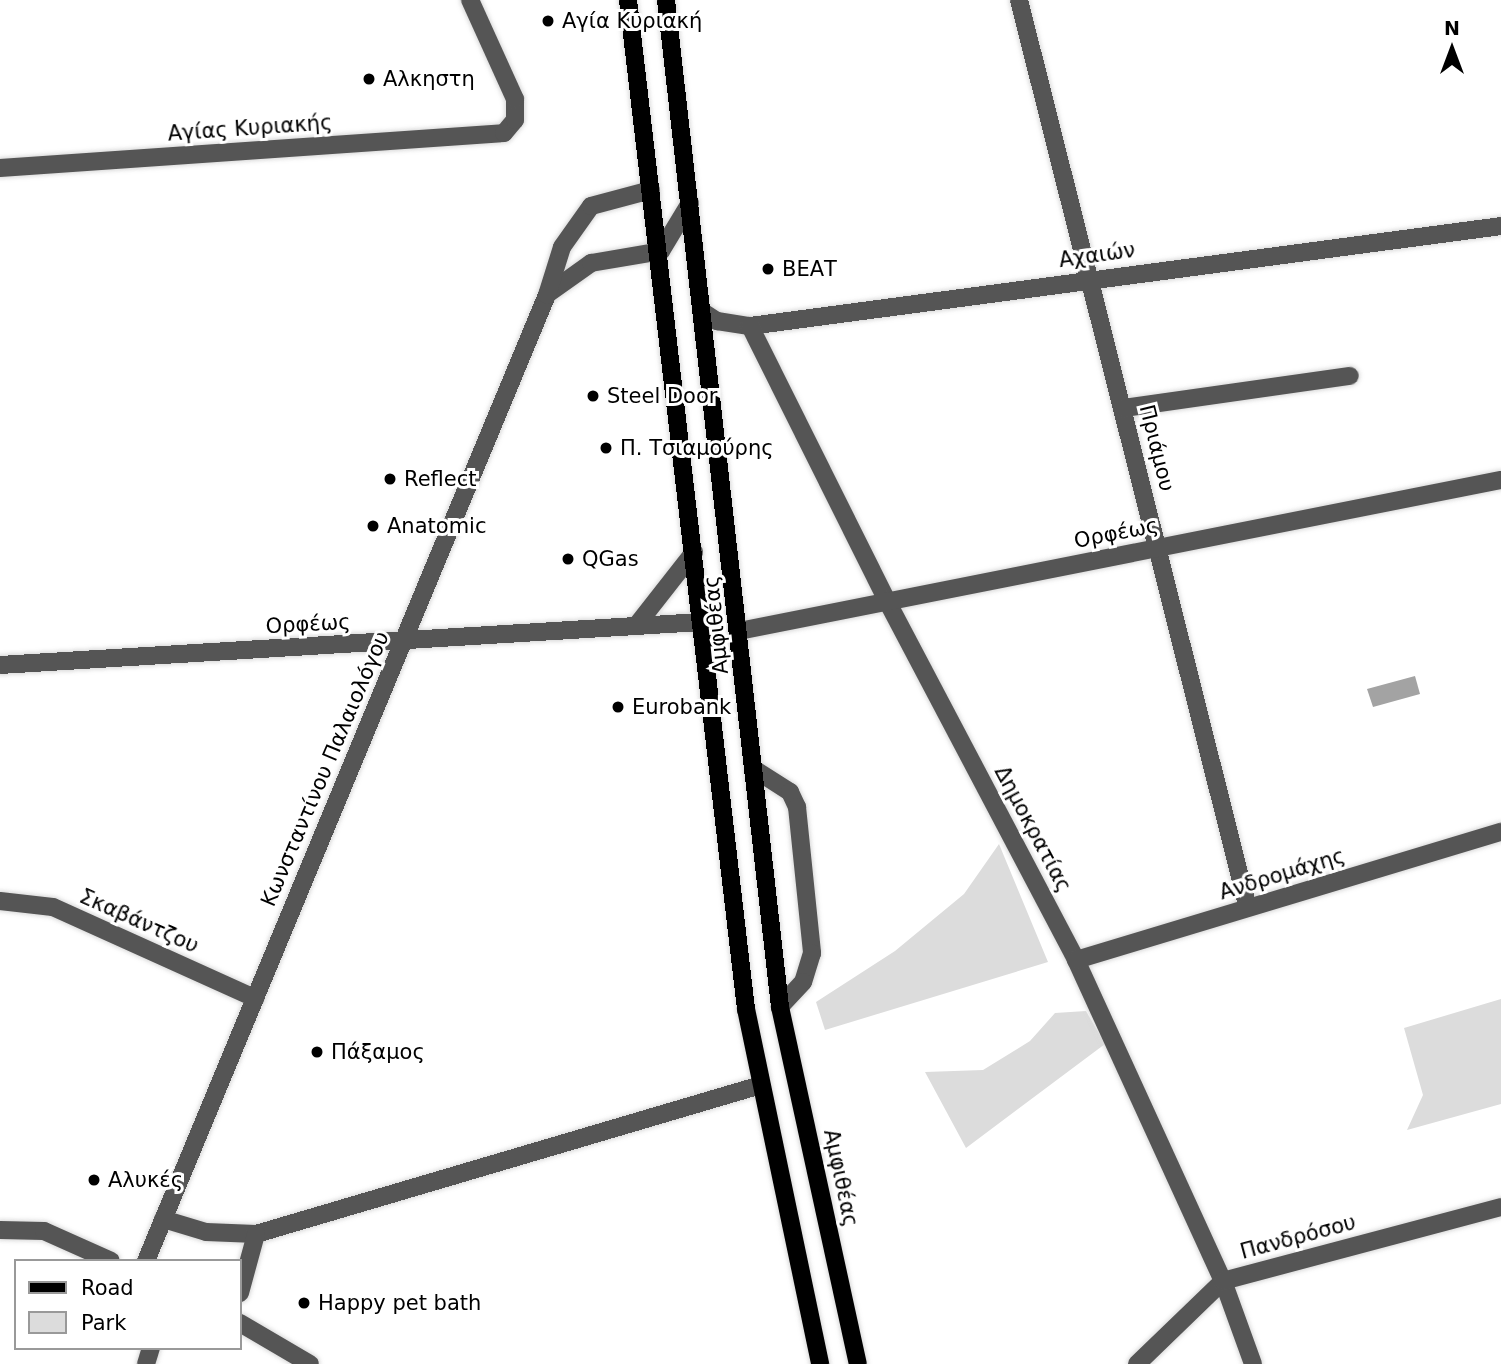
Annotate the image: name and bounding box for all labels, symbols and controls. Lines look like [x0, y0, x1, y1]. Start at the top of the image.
place label: Αγία Κυριακή [562, 8, 702, 34]
marker: Αγία Κυριακή [540, 13, 556, 29]
north arrow [1417, 14, 1487, 84]
text: N [1444, 17, 1460, 39]
place label: Αλκηστη [383, 66, 475, 92]
marker: Αλκηστη [361, 71, 377, 87]
street label: Αγίας Κυριακής [167, 110, 333, 146]
street label: Αχαιών [1057, 237, 1137, 273]
place label: ΒΕΑΤ [782, 256, 837, 282]
marker: ΒΕΑΤ [760, 261, 776, 277]
place label: Steel Door [607, 383, 717, 409]
marker: Steel Door [585, 388, 601, 404]
street label: Πριάμου [1134, 402, 1180, 494]
place label: Π. Τσιαμούρης [620, 435, 774, 461]
marker: Π. Τσιαμούρης [598, 440, 614, 456]
place label: Reflect [404, 466, 476, 492]
marker: Reflect [382, 471, 398, 487]
place label: Anatomic [387, 513, 486, 539]
street label: Ορφέως [1072, 513, 1160, 553]
marker: Anatomic [365, 518, 381, 534]
place label: QGas [582, 546, 639, 572]
marker: QGas [560, 551, 576, 567]
street label: Αμφιθέας [698, 574, 734, 676]
street label: Ορφέως [265, 609, 351, 639]
street label: Κωνσταντίνου Παλαιολόγου [256, 628, 394, 910]
place label: Eurobank [632, 694, 731, 720]
marker: Eurobank [610, 699, 626, 715]
street label: Δημοκρατίας [989, 762, 1077, 896]
street label: Ανδρομάχης [1216, 843, 1348, 905]
street label: Σκαβάντζου [76, 884, 202, 958]
place label: Πάξαμος [331, 1039, 425, 1065]
marker: Πάξαμος [309, 1044, 325, 1060]
street label: Αμφιθέας [818, 1127, 864, 1229]
place label: Αλυκές [108, 1167, 183, 1193]
marker: Αλυκές [86, 1172, 102, 1188]
street label: Πανδρόσου [1237, 1209, 1359, 1265]
legend [14, 1259, 242, 1350]
text: Road [81, 1276, 134, 1300]
place label: Happy pet bath [318, 1290, 481, 1316]
marker: Happy pet bath [296, 1295, 312, 1311]
text: Park [81, 1311, 126, 1335]

